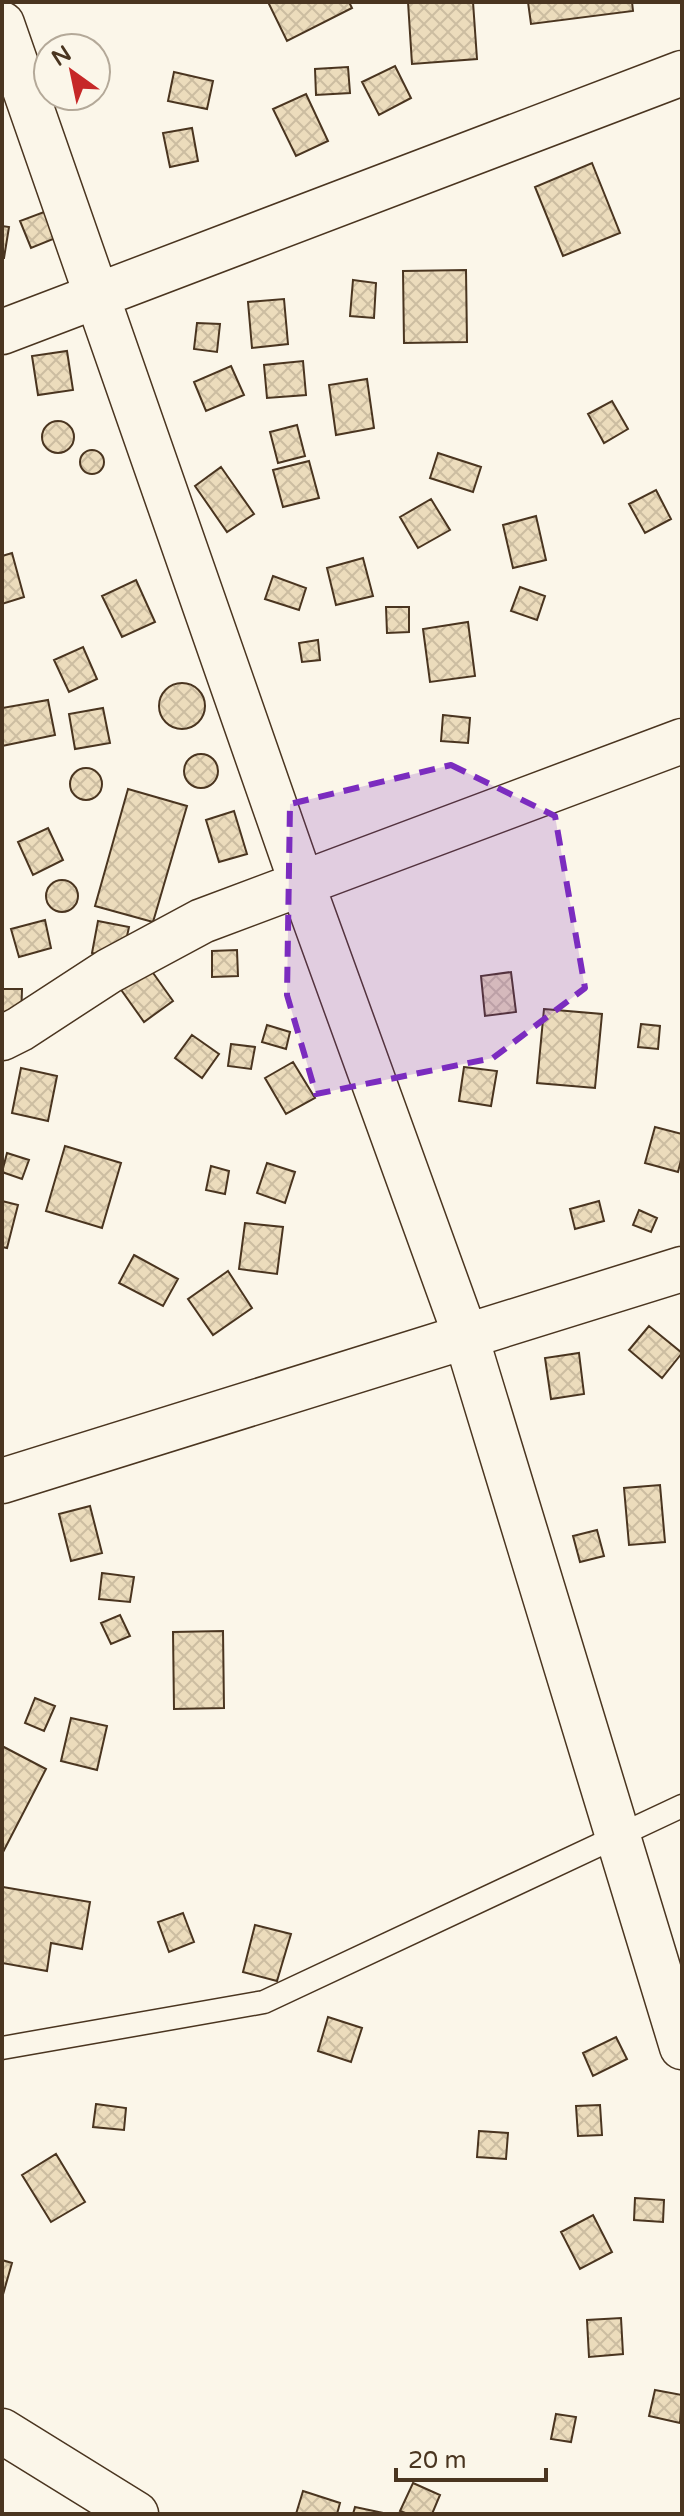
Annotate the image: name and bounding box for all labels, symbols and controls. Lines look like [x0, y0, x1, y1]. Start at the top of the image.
north arrow [32, 32, 112, 112]
text: N [47, 40, 76, 72]
scale bar [396, 2432, 546, 2482]
text: 20 m [408, 2446, 466, 2475]

